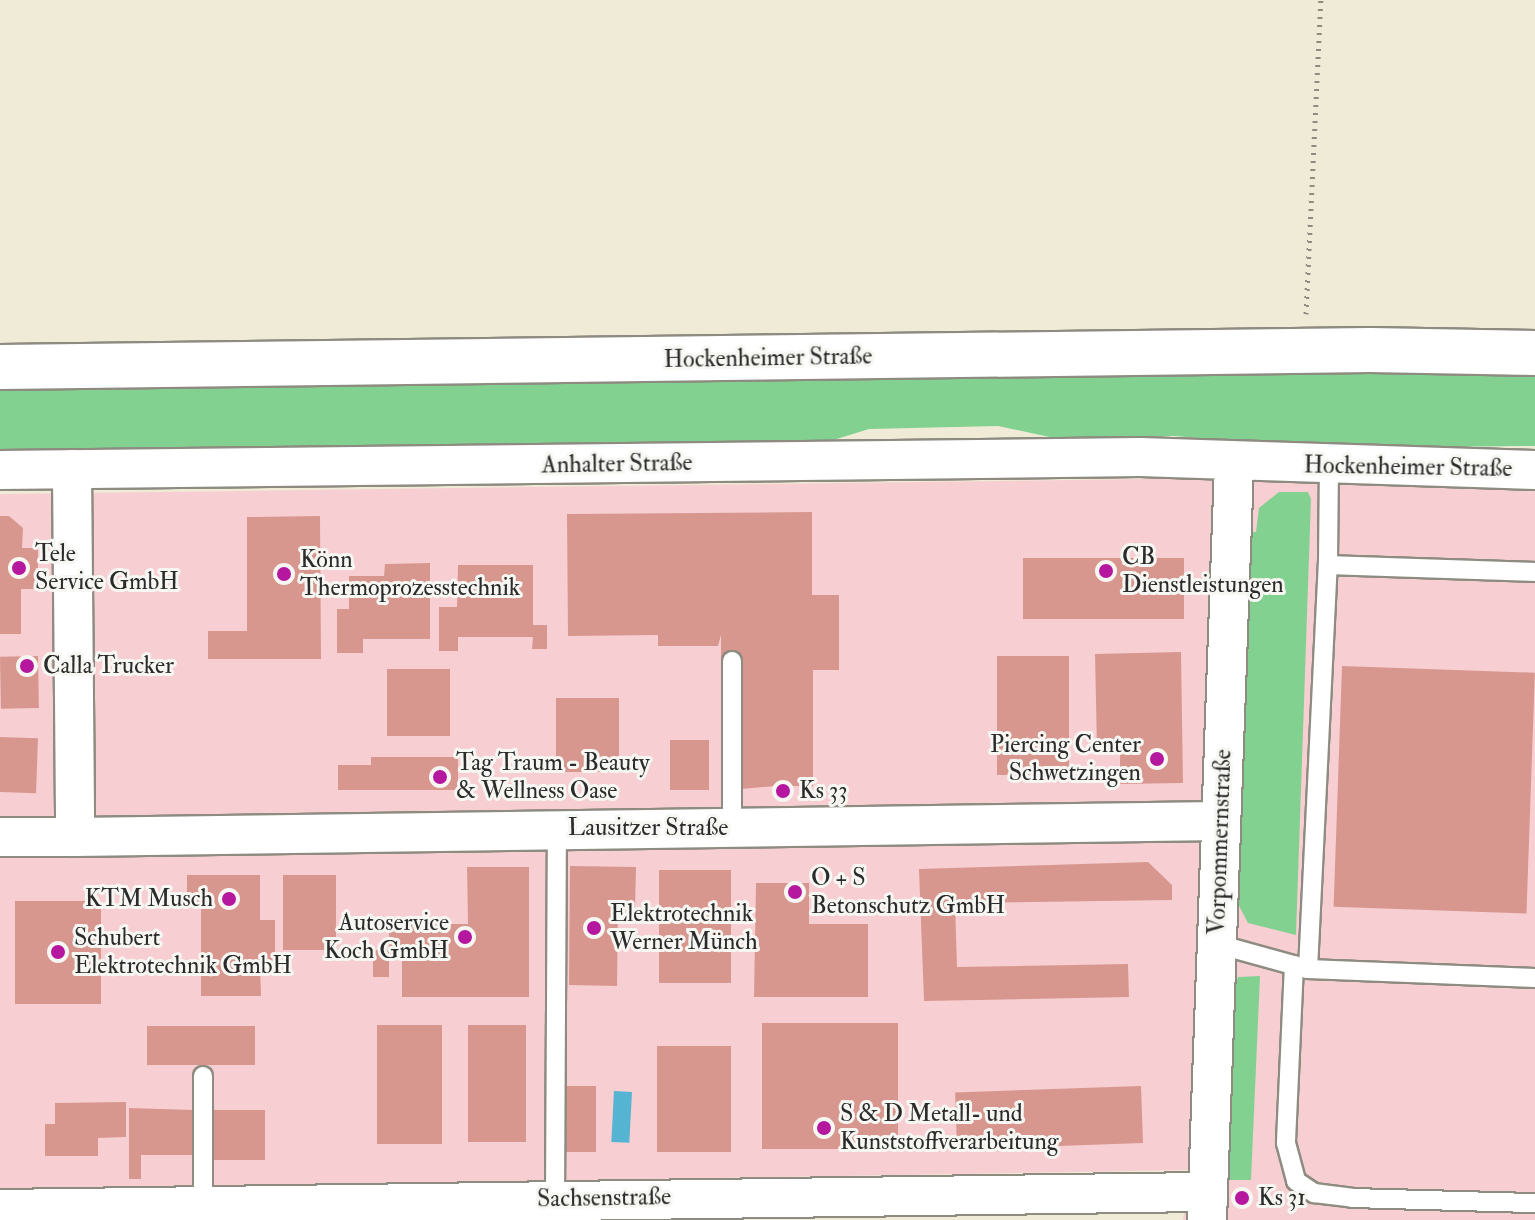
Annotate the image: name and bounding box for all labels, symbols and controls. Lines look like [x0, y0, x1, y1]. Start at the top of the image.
street label: Hockenheimer Straße [663, 342, 873, 374]
street label: Anhalter Straße [541, 448, 693, 480]
street label: Hockenheimer Straße [1303, 451, 1513, 483]
place label: Tele Service GmbH [35, 540, 179, 596]
place label: CB Dienstleistungen [1122, 543, 1284, 599]
place label: Könn Thermoprozesstechnik [300, 546, 520, 602]
marker: Tele Service GmbH [10, 559, 28, 577]
marker: CB Dienstleistungen [1097, 562, 1115, 580]
marker: Könn Thermoprozesstechnik [275, 565, 293, 583]
place label: Calla Trucker [43, 652, 174, 680]
marker: Calla Trucker [18, 657, 36, 675]
place label: Piercing Center Schwetzingen [990, 731, 1141, 787]
place label: Tag Traum - Beauty & Wellness Oase [456, 749, 650, 805]
street label: Vorpommernstraße [1202, 749, 1238, 935]
marker: Piercing Center Schwetzingen [1148, 750, 1166, 768]
marker: Tag Traum - Beauty & Wellness Oase [431, 768, 449, 786]
place label: Ks 33 [799, 777, 847, 805]
marker: Ks 33 [774, 782, 792, 800]
street label: Lausitzer Straße [568, 814, 728, 842]
place label: O + S Betonschutz GmbH [811, 864, 1005, 920]
marker: O + S Betonschutz GmbH [786, 883, 804, 901]
place label: KTM Musch [85, 885, 213, 913]
marker: KTM Musch [220, 890, 238, 908]
place label: Elektrotechnik Werner Münch [610, 900, 757, 956]
place label: Autoservice Koch GmbH [324, 909, 449, 965]
marker: Elektrotechnik Werner Münch [585, 919, 603, 937]
place label: Schubert Elektrotechnik GmbH [74, 924, 292, 980]
marker: Autoservice Koch GmbH [456, 928, 474, 946]
marker: Schubert Elektrotechnik GmbH [49, 943, 67, 961]
place label: S & D Metall- und Kunststoffverarbeitung [840, 1100, 1059, 1156]
marker: S & D Metall- und Kunststoffverarbeitung [815, 1119, 833, 1137]
street label: Sachsenstraße [537, 1182, 671, 1214]
place label: Ks 31 [1258, 1184, 1306, 1212]
marker: Ks 31 [1233, 1189, 1251, 1207]

